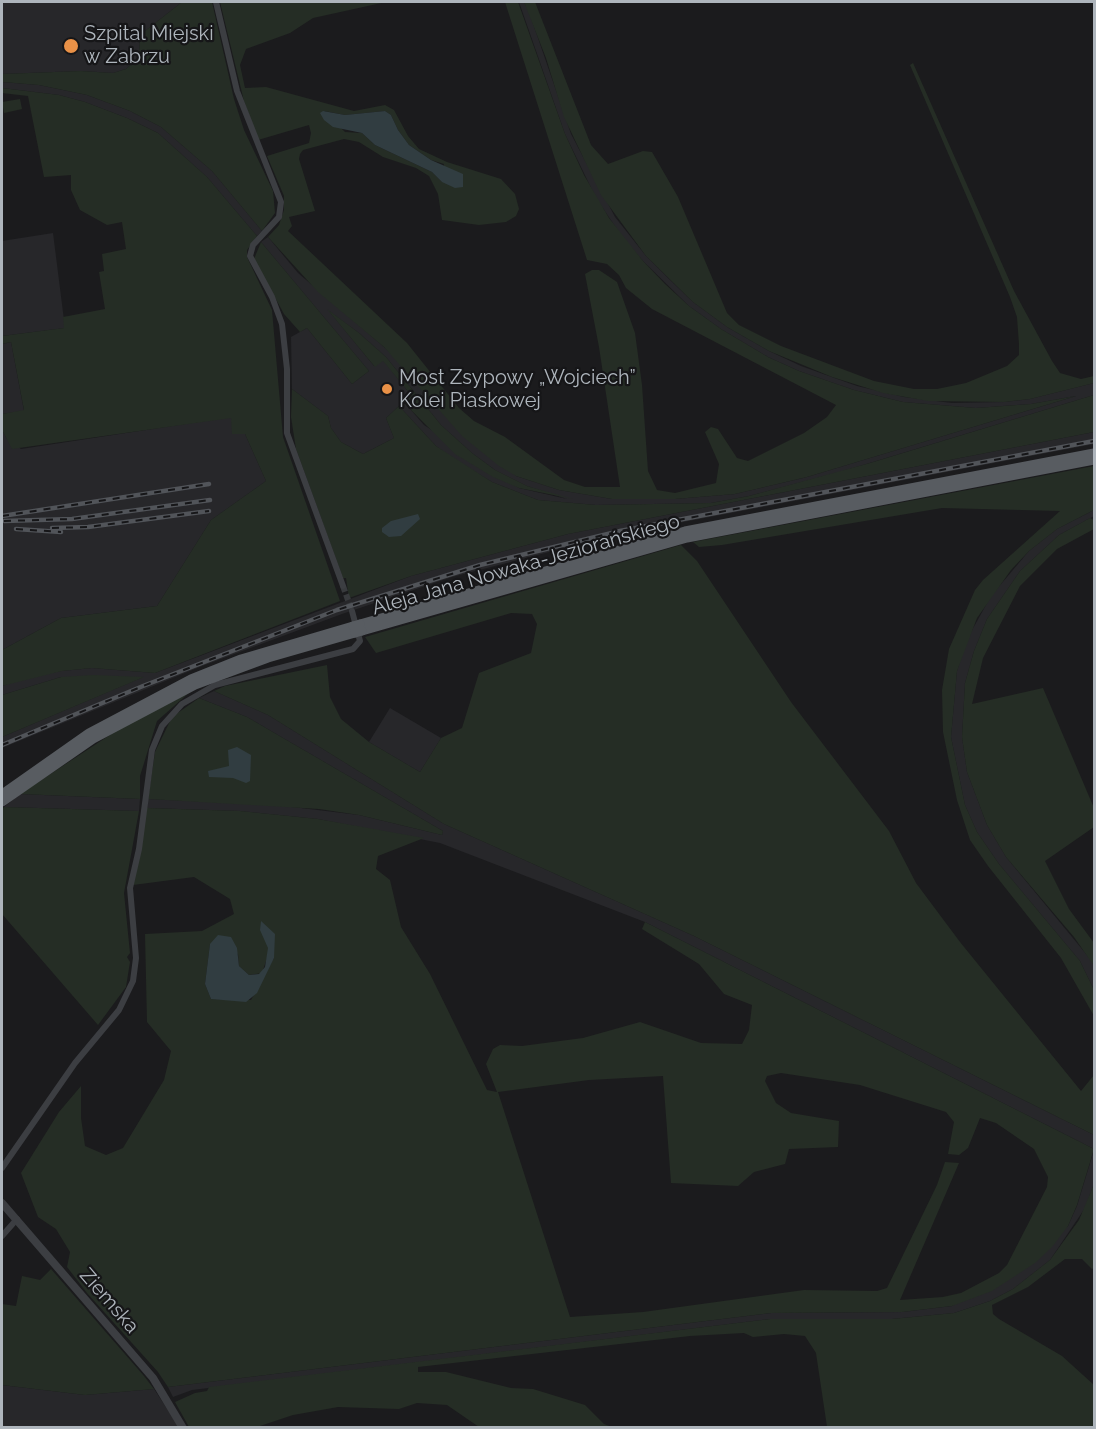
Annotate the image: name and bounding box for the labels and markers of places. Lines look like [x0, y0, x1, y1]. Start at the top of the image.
place label: Szpital Miejski w Zabrzu [84, 22, 214, 69]
marker: Szpital Miejski w Zabrzu [62, 37, 80, 55]
place label: Most Zsypowy „Wojciech” Kolei Piaskowej [399, 366, 636, 413]
marker: Most Zsypowy „Wojciech” Kolei Piaskowej [380, 382, 394, 396]

